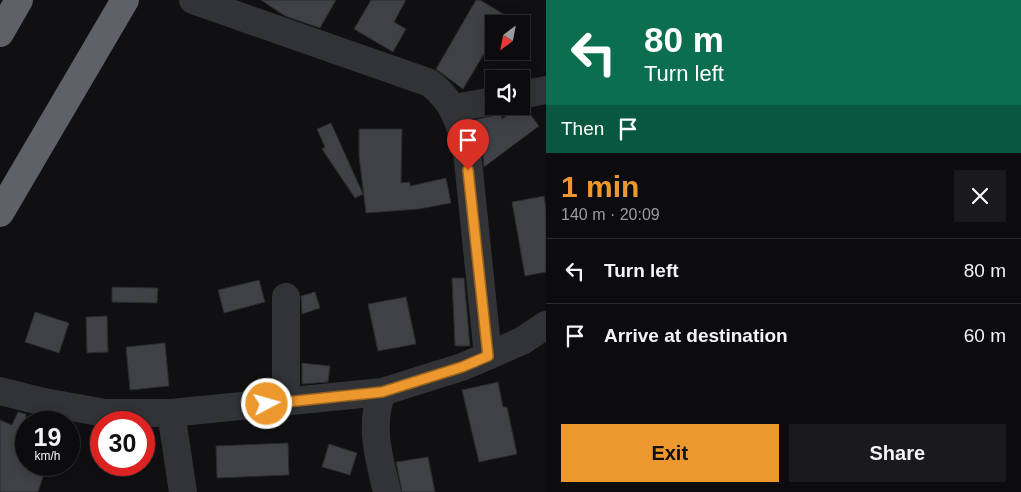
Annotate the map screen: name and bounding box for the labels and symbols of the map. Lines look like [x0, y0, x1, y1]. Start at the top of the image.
north arrow [485, 15, 530, 60]
pin [447, 119, 489, 170]
position arrow [240, 377, 292, 429]
speed limit sign: 30 [90, 411, 155, 476]

